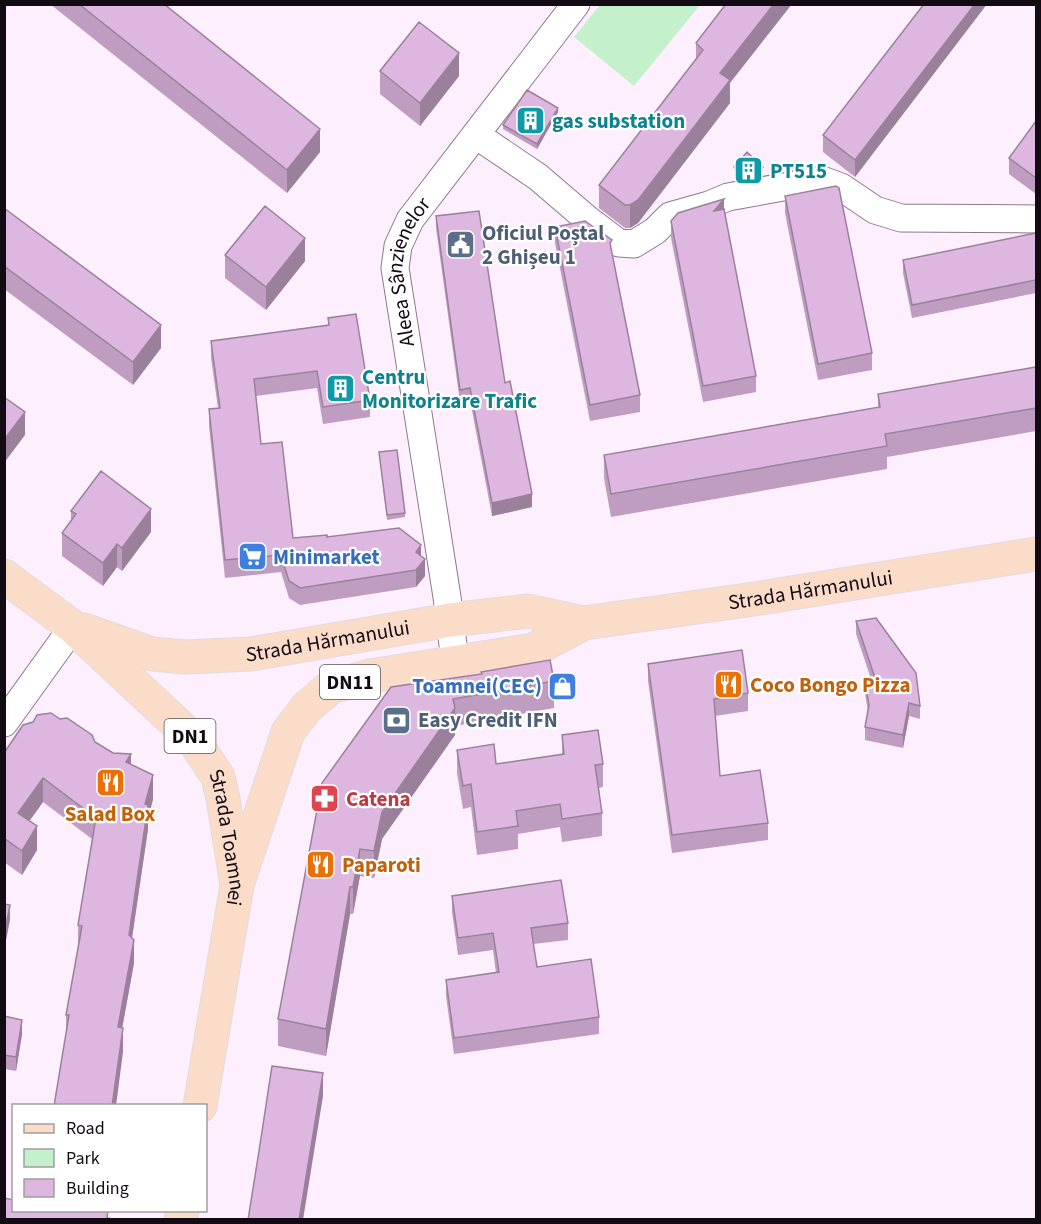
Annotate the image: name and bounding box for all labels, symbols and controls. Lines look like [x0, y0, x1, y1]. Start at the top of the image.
building icon: gas substation [515, 105, 547, 137]
place label: gas substation [552, 106, 685, 136]
building icon: PT515 [733, 155, 765, 187]
place label: PT515 [770, 156, 827, 186]
street label: Aleea Sânzienelor [379, 190, 438, 349]
place label: Oficiul Poștal 2 Ghișeu 1 [482, 218, 604, 272]
public building icon: Oficiul Poștal 2 Ghișeu 1 [445, 229, 477, 261]
place label: Centru Monitorizare Trafic [362, 362, 537, 416]
building icon: Centru Monitorizare Trafic [325, 373, 357, 405]
supermarket icon: Minimarket [236, 541, 268, 573]
place label: Minimarket [273, 542, 380, 572]
street label: Strada Hărmanului [726, 562, 895, 617]
street label: Strada Hărmanului [245, 612, 412, 669]
road number: DN11 [320, 665, 380, 699]
restaurant icon: Coco Bongo Pizza [713, 669, 745, 701]
shop icon: Toamnei(CEC) [547, 670, 579, 702]
place label: Coco Bongo Pizza [750, 670, 910, 700]
place label: Toamnei(CEC) [412, 671, 542, 701]
bank icon: Easy Credit IFN [381, 704, 413, 736]
place label: Easy Credit IFN [418, 705, 558, 735]
road number: DN1 [164, 719, 216, 753]
street label: Strada Toamnei [201, 763, 253, 908]
restaurant icon: Salad Box [94, 767, 126, 799]
pharmacy icon: Catena [309, 783, 341, 815]
place label: Catena [346, 784, 411, 814]
place label: Salad Box [65, 799, 156, 829]
restaurant icon: Paparoti [305, 849, 337, 881]
place label: Paparoti [342, 850, 421, 880]
legend [12, 1104, 207, 1212]
text: Road [66, 1116, 105, 1141]
text: Park [66, 1146, 100, 1171]
text: Building [66, 1176, 129, 1201]

